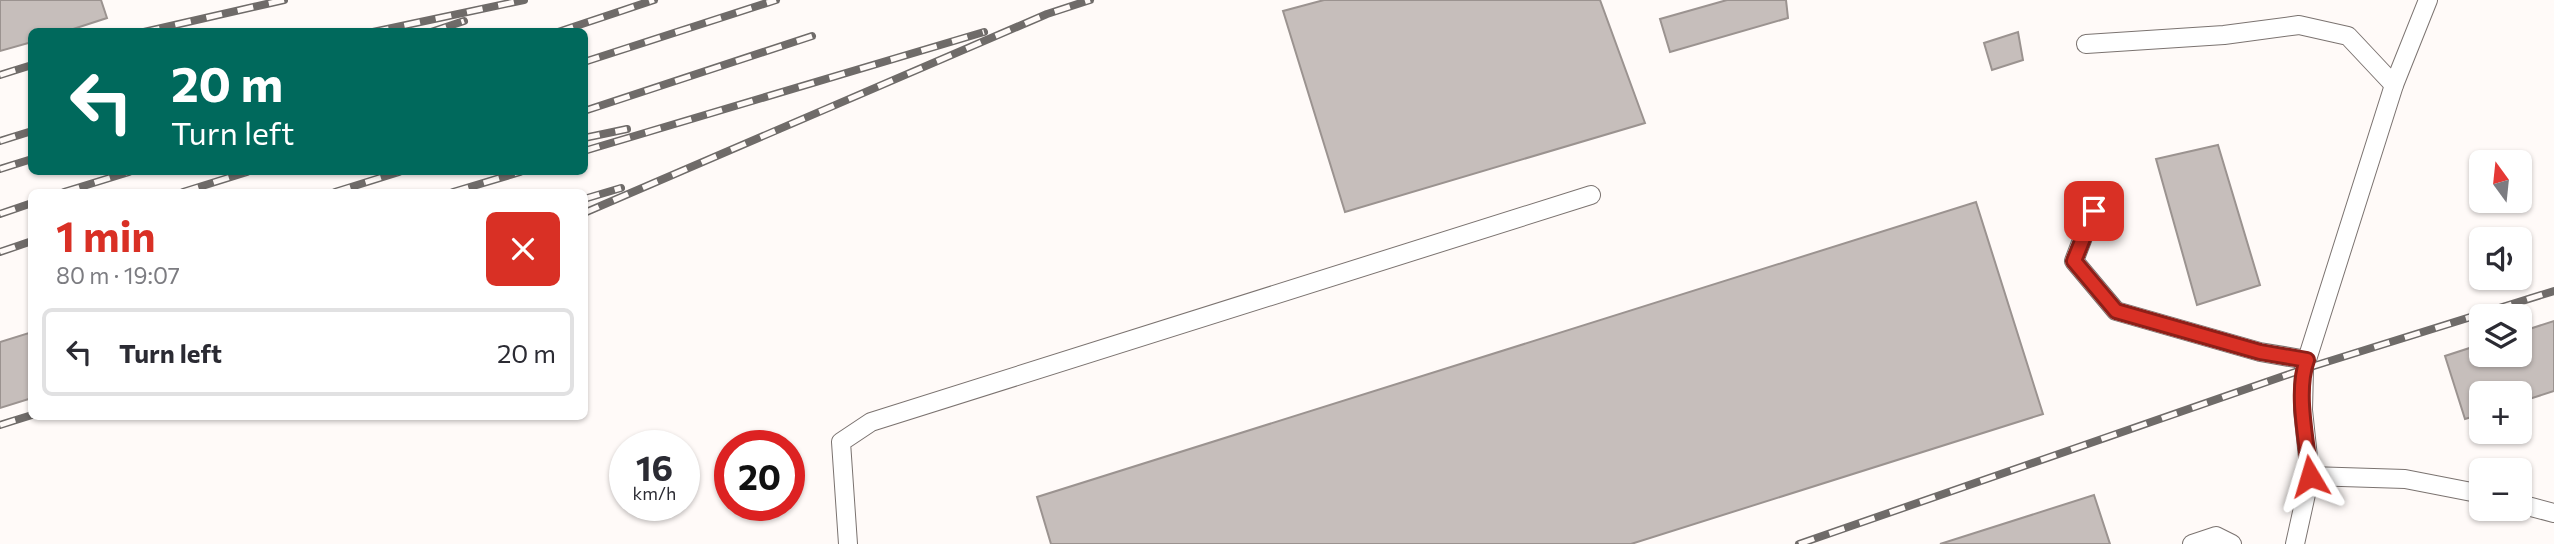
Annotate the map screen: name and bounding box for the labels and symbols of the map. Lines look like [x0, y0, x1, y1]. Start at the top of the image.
north arrow [2469, 150, 2532, 214]
pin [2064, 181, 2124, 241]
speed limit sign: 20 [714, 430, 805, 521]
position arrow [2273, 439, 2347, 513]

